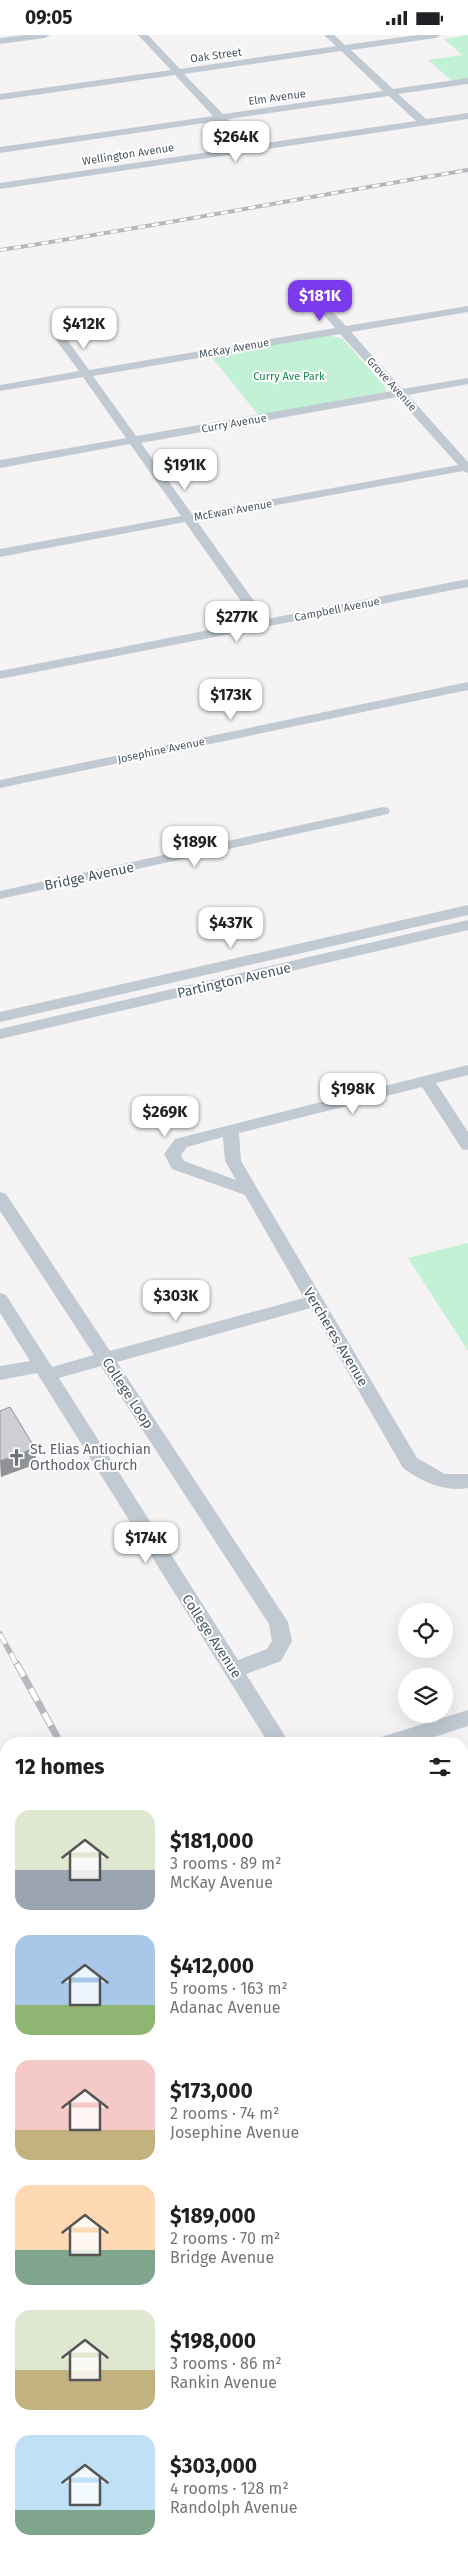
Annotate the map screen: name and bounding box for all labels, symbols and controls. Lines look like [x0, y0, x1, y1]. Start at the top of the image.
text: 09:05 [25, 6, 72, 29]
street label: Oak Street [189, 45, 243, 66]
street label: Elm Avenue [248, 87, 307, 108]
pin: $264K [201, 121, 271, 163]
text: $264K [213, 127, 259, 146]
street label: Wellington Avenue [81, 141, 175, 168]
pin: $181K [285, 279, 355, 322]
text: $181K [299, 286, 341, 305]
pin: $412K [49, 307, 119, 350]
text: $412K [63, 314, 105, 333]
street label: McKay Avenue [198, 336, 270, 361]
street label: Grove Avenue [364, 355, 419, 414]
park label: Curry Ave Park [253, 370, 325, 383]
street label: Curry Avenue [201, 411, 268, 436]
pin: $191K [150, 449, 220, 491]
text: $191K [164, 455, 206, 474]
street label: McEwan Avenue [193, 497, 273, 524]
street label: Campbell Avenue [293, 595, 381, 624]
pin: $277K [202, 601, 272, 643]
text: $277K [216, 607, 258, 626]
pin: $173K [196, 679, 266, 721]
text: $173K [210, 685, 252, 704]
street label: Josephine Avenue [116, 735, 206, 766]
pin: $189K [160, 825, 230, 868]
text: $189K [173, 832, 217, 851]
street label: Bridge Avenue [43, 859, 135, 894]
pin: $437K [196, 907, 266, 949]
text: $437K [209, 913, 253, 932]
street label: Partington Avenue [176, 959, 293, 1002]
pin: $198K [318, 1073, 388, 1115]
text: $198K [331, 1079, 375, 1098]
pin: $269K [130, 1095, 200, 1138]
text: $269K [143, 1102, 187, 1121]
pin: $303K [141, 1279, 211, 1322]
street label: Vercheres Avenue [299, 1285, 372, 1390]
text: $303K [154, 1286, 198, 1305]
street label: College Loop [98, 1355, 157, 1432]
place label: St. Elias Antiochian Orthodox Church [30, 1441, 151, 1474]
church icon: St. Elias Antiochian Orthodox Church [6, 1447, 26, 1467]
pin: $174K [111, 1521, 181, 1564]
text: $174K [125, 1528, 167, 1547]
street label: College Avenue [178, 1591, 245, 1681]
map controls [398, 1603, 453, 1723]
button: locate [398, 1603, 453, 1658]
button: layers [398, 1668, 453, 1723]
icon: filters [426, 1753, 454, 1781]
text: 12 homes [15, 1754, 104, 1780]
text: $181,000 [170, 1828, 253, 1854]
icon: home [55, 1830, 115, 1890]
text: 3 rooms · 89 m² [170, 1854, 281, 1873]
text: McKay Avenue [170, 1873, 273, 1892]
text: $412,000 [170, 1953, 254, 1979]
icon: home [55, 1955, 115, 2015]
text: 5 rooms · 163 m² [170, 1979, 288, 1998]
text: Adanac Avenue [170, 1998, 281, 2017]
text: $173,000 [170, 2078, 253, 2104]
icon: home [55, 2080, 115, 2140]
text: 2 rooms · 74 m² [170, 2104, 279, 2123]
text: Josephine Avenue [170, 2123, 299, 2142]
text: $189,000 [170, 2203, 256, 2229]
icon: home [55, 2205, 115, 2265]
text: 2 rooms · 70 m² [170, 2229, 280, 2248]
text: Bridge Avenue [170, 2248, 274, 2267]
text: $198,000 [170, 2328, 256, 2354]
icon: home [55, 2330, 115, 2390]
text: 3 rooms · 86 m² [170, 2354, 282, 2373]
text: Rankin Avenue [170, 2373, 277, 2392]
text: $303,000 [170, 2453, 257, 2479]
icon: home [55, 2455, 115, 2515]
text: 4 rooms · 128 m² [170, 2479, 289, 2498]
text: Randolph Avenue [170, 2498, 297, 2517]

